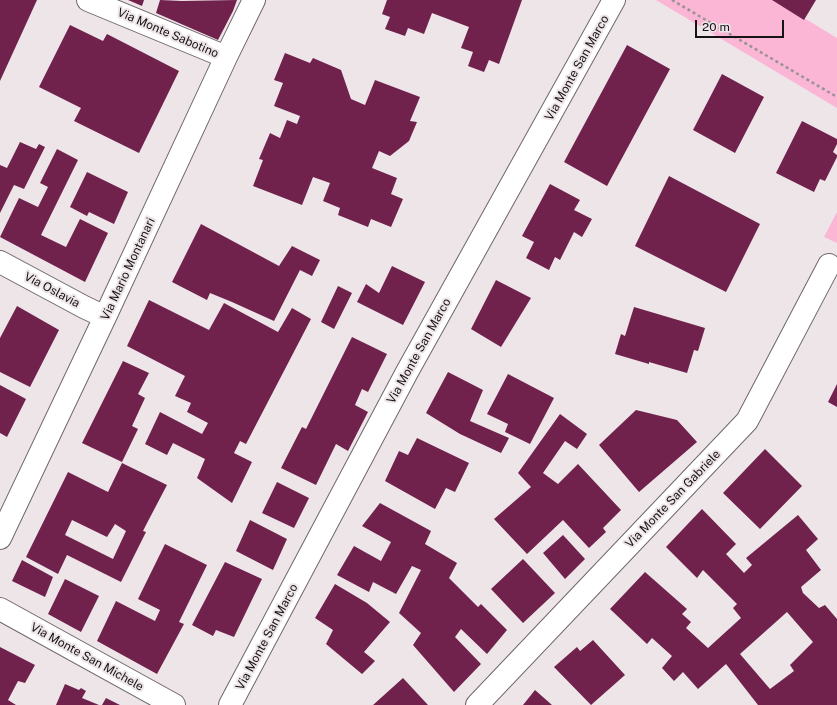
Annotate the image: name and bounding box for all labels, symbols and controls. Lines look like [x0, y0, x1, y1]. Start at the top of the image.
street label: Via Monte Sabotino [115, 5, 221, 61]
scale bar [697, 12, 786, 38]
street label: Via Monte San Marco [542, 13, 612, 123]
text: 20 m [702, 20, 730, 34]
street label: Via Mario Montanari [98, 215, 158, 323]
street label: Via Oslavia [22, 269, 82, 311]
street label: Via Monte San Marco [384, 296, 454, 406]
street label: Via Monte San Gabriele [623, 447, 723, 551]
street label: Via Monte San Marco [233, 581, 301, 693]
street label: Via Monte San Michele [28, 620, 146, 694]

